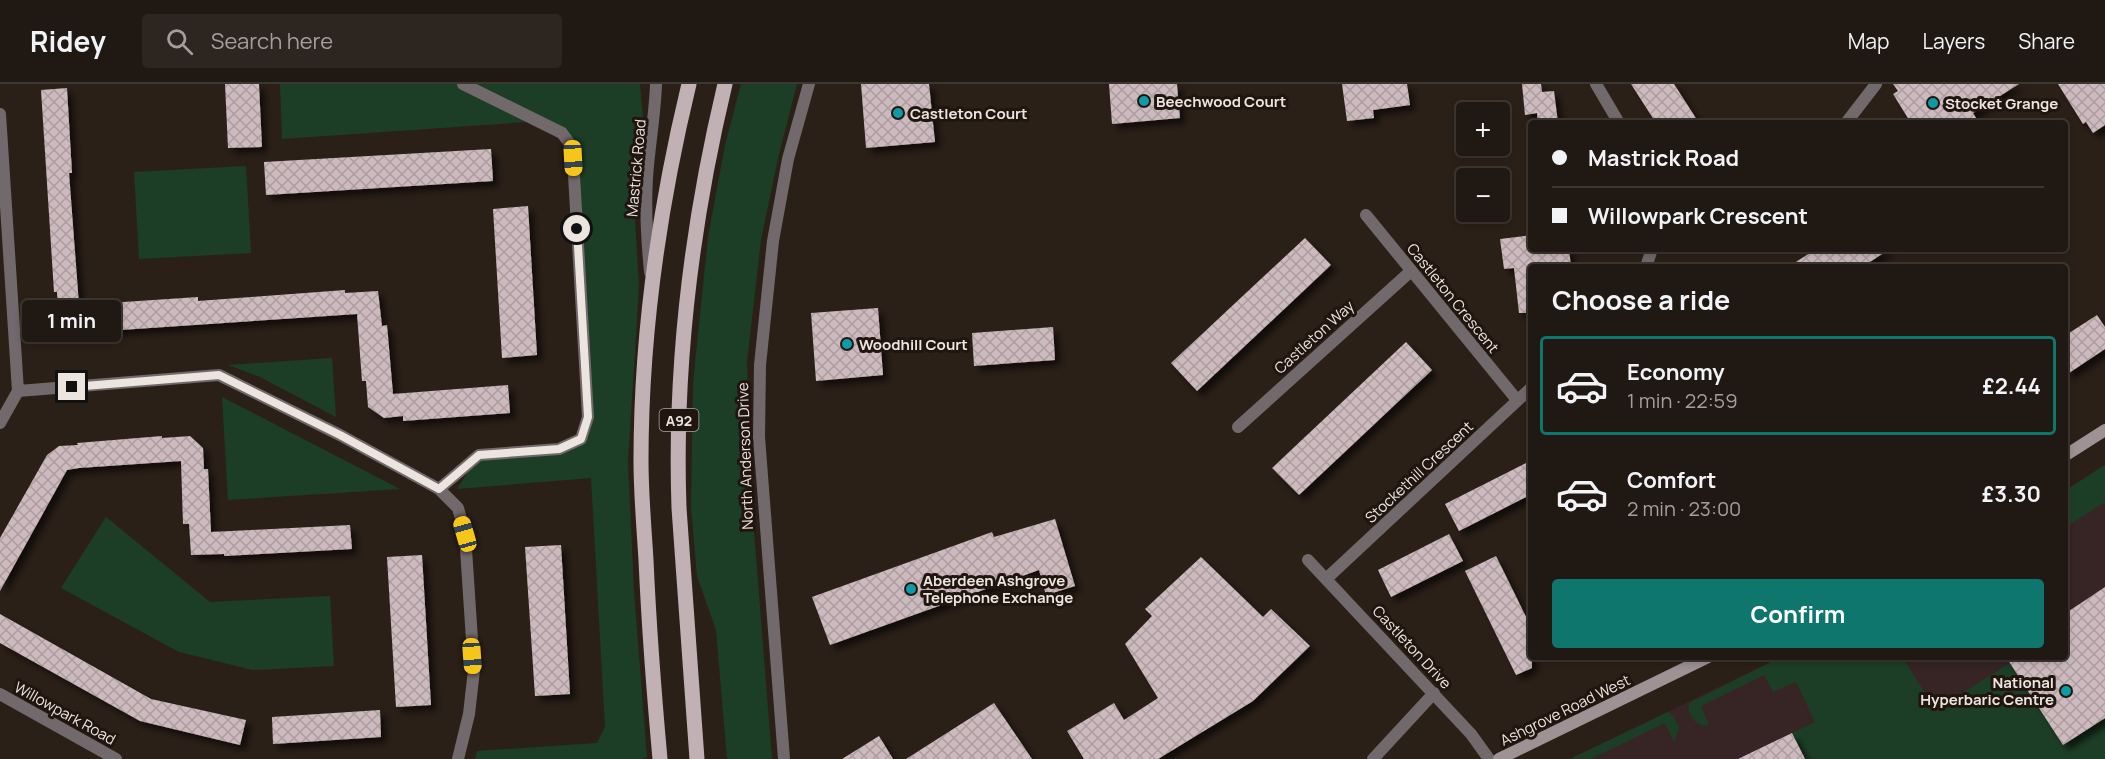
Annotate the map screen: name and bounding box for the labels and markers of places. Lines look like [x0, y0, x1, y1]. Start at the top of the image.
place label: Beechwood Court [1156, 91, 1286, 112]
place label: Stocket Grange [1945, 93, 2058, 114]
marker: Beechwood Court [1137, 94, 1151, 108]
marker: Stocket Grange [1926, 96, 1940, 110]
place label: Castleton Court [910, 103, 1028, 124]
marker: Castleton Court [891, 106, 905, 120]
place label: Woodhill Court [859, 334, 968, 355]
marker: Woodhill Court [840, 337, 854, 351]
place label: Aberdeen Ashgrove Telephone Exchange [923, 570, 1073, 608]
marker: Aberdeen Ashgrove Telephone Exchange [904, 582, 918, 596]
place label: National Hyperbaric Centre [1920, 672, 2054, 710]
marker: National Hyperbaric Centre [2059, 684, 2073, 698]

